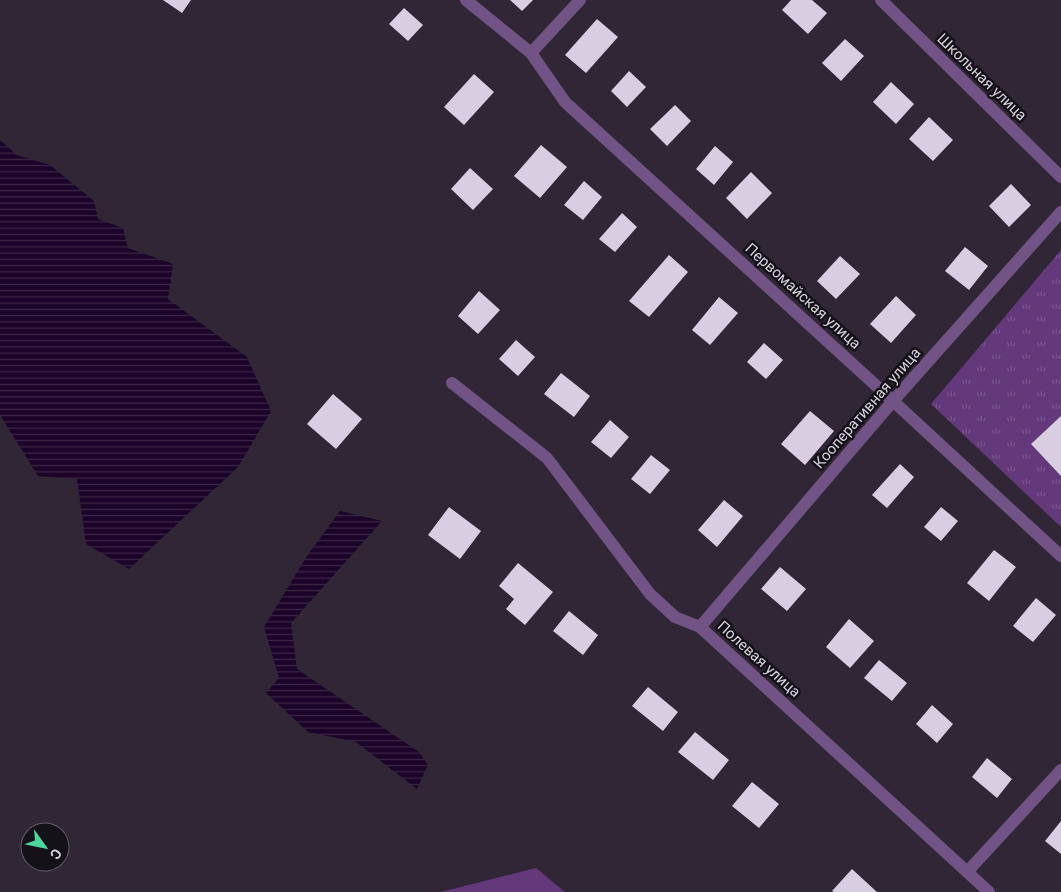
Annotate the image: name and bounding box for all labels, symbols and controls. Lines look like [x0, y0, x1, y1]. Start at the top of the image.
street label: Школьная улица [934, 30, 1030, 124]
street label: Первомайская улица [741, 239, 865, 353]
street label: Кооперативная улица [810, 344, 924, 472]
street label: Полевая улица [714, 617, 804, 701]
north arrow [20, 822, 70, 872]
text: С [47, 846, 65, 862]

